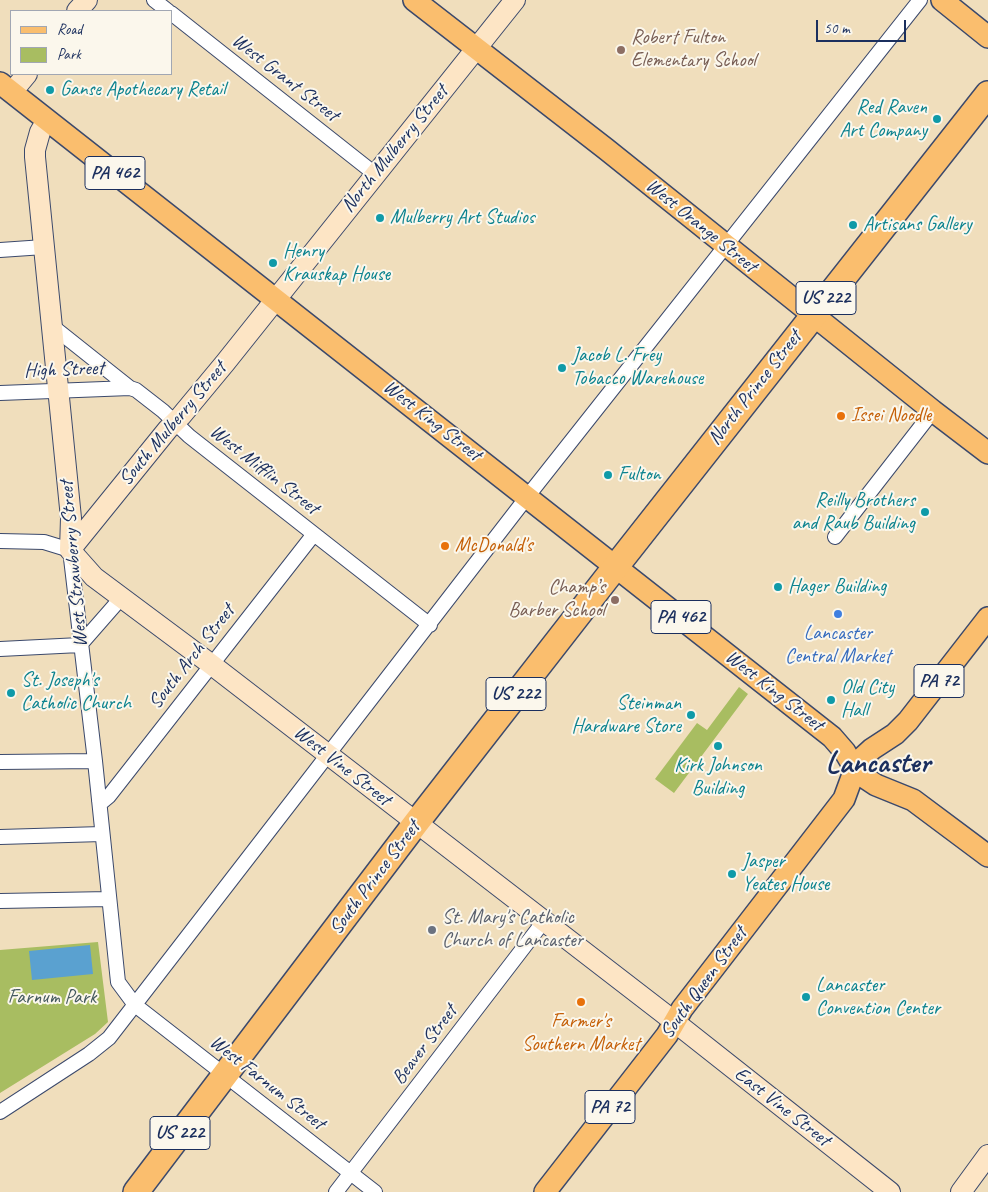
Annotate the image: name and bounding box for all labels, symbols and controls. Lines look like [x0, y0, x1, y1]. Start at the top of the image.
legend [10, 10, 172, 75]
scale bar [818, 10, 908, 42]
text: 50 m [824, 19, 850, 38]
text: Road [57, 20, 82, 39]
place label: Robert Fulton Elementary School [631, 26, 756, 73]
street label: West Grant Street [227, 29, 343, 127]
marker: Robert Fulton Elementary School [615, 44, 627, 56]
text: Park [57, 45, 81, 64]
place label: Ganse Apothecary Retail [60, 78, 225, 102]
street label: North Mulberry Street [336, 81, 454, 217]
marker: Ganse Apothecary Retail [44, 84, 56, 96]
place label: Red Raven Art Company [839, 96, 927, 143]
marker: Red Raven Art Company [931, 113, 943, 125]
road number: PA 462 [85, 156, 145, 190]
street label: West Orange Street [641, 174, 761, 278]
place label: Mulberry Art Studios [390, 206, 535, 230]
marker: Mulberry Art Studios [374, 212, 386, 224]
place label: Artisans Gallery [863, 213, 972, 237]
marker: Artisans Gallery [847, 219, 859, 231]
place label: Henry Krauskap House [283, 240, 390, 287]
marker: Henry Krauskap House [267, 257, 279, 269]
road number: US 222 [796, 282, 856, 314]
street label: North Prince Street [703, 326, 807, 450]
place label: Jacob L. Frey Tobacco Warehouse [572, 344, 703, 391]
street label: High Street [24, 357, 104, 383]
street label: South Mulberry Street [114, 357, 232, 491]
marker: Jacob L. Frey Tobacco Warehouse [556, 362, 568, 374]
street label: West King Street [378, 375, 486, 467]
place label: Issei Noodle [851, 404, 931, 428]
marker: Issei Noodle [835, 410, 847, 422]
street label: West Mifflin Street [205, 420, 323, 520]
place label: Fulton [618, 463, 661, 487]
marker: Fulton [602, 469, 614, 481]
street label: West Strawberry Street [55, 480, 93, 648]
place label: Reilly Brothers and Raub Building [792, 489, 915, 536]
marker: Reilly Brothers and Raub Building [919, 506, 931, 518]
place label: McDonald's [455, 534, 533, 558]
marker: McDonald's [439, 540, 451, 552]
place label: Hager Building [788, 575, 886, 599]
place label: Champ’s Barber School [508, 576, 605, 623]
marker: Hager Building [772, 581, 784, 593]
marker: Champ’s Barber School [609, 594, 621, 606]
street label: South Arch Street [144, 600, 240, 714]
road number: PA 462 [651, 600, 711, 634]
marker: Lancaster Central Market [832, 608, 844, 620]
place label: Lancaster Central Market [785, 622, 891, 669]
street label: West King Street [720, 645, 828, 737]
road number: PA 72 [914, 664, 964, 698]
place label: St. Joseph's Catholic Church [21, 669, 131, 716]
place label: Old City Hall [841, 676, 894, 723]
road number: US 222 [486, 678, 546, 711]
marker: St. Joseph's Catholic Church [5, 687, 17, 699]
place label: Steinman Hardware Store [572, 692, 681, 739]
marker: Old City Hall [825, 694, 837, 706]
marker: Steinman Hardware Store [685, 709, 697, 721]
street label: West Vine Street [289, 721, 395, 811]
marker: Kirk Johnson Building [712, 740, 724, 752]
district label: Lancaster [826, 746, 930, 782]
place label: Kirk Johnson Building [674, 754, 762, 801]
street label: South Prince Street [324, 816, 426, 940]
place label: Jasper Yeates House [742, 850, 829, 897]
marker: Jasper Yeates House [726, 868, 738, 880]
place label: St. Mary's Catholic Church of Lancaster [442, 906, 583, 953]
street label: South Queen Street [655, 922, 753, 1044]
marker: St. Mary's Catholic Church of Lancaster [426, 924, 438, 936]
place label: Lancaster Convention Center [816, 974, 940, 1021]
park label: Farnum Park [8, 986, 96, 1010]
marker: Lancaster Convention Center [800, 991, 812, 1003]
marker: Farmer's Southern Market [575, 996, 587, 1008]
street label: Beaver Street [387, 1000, 463, 1090]
place label: Farmer's Southern Market [522, 1010, 640, 1057]
street label: West Farnum Street [205, 1031, 329, 1135]
street label: East Vine Street [729, 1062, 835, 1152]
road number: PA 72 [585, 1090, 635, 1124]
road number: US 222 [150, 1116, 210, 1150]

